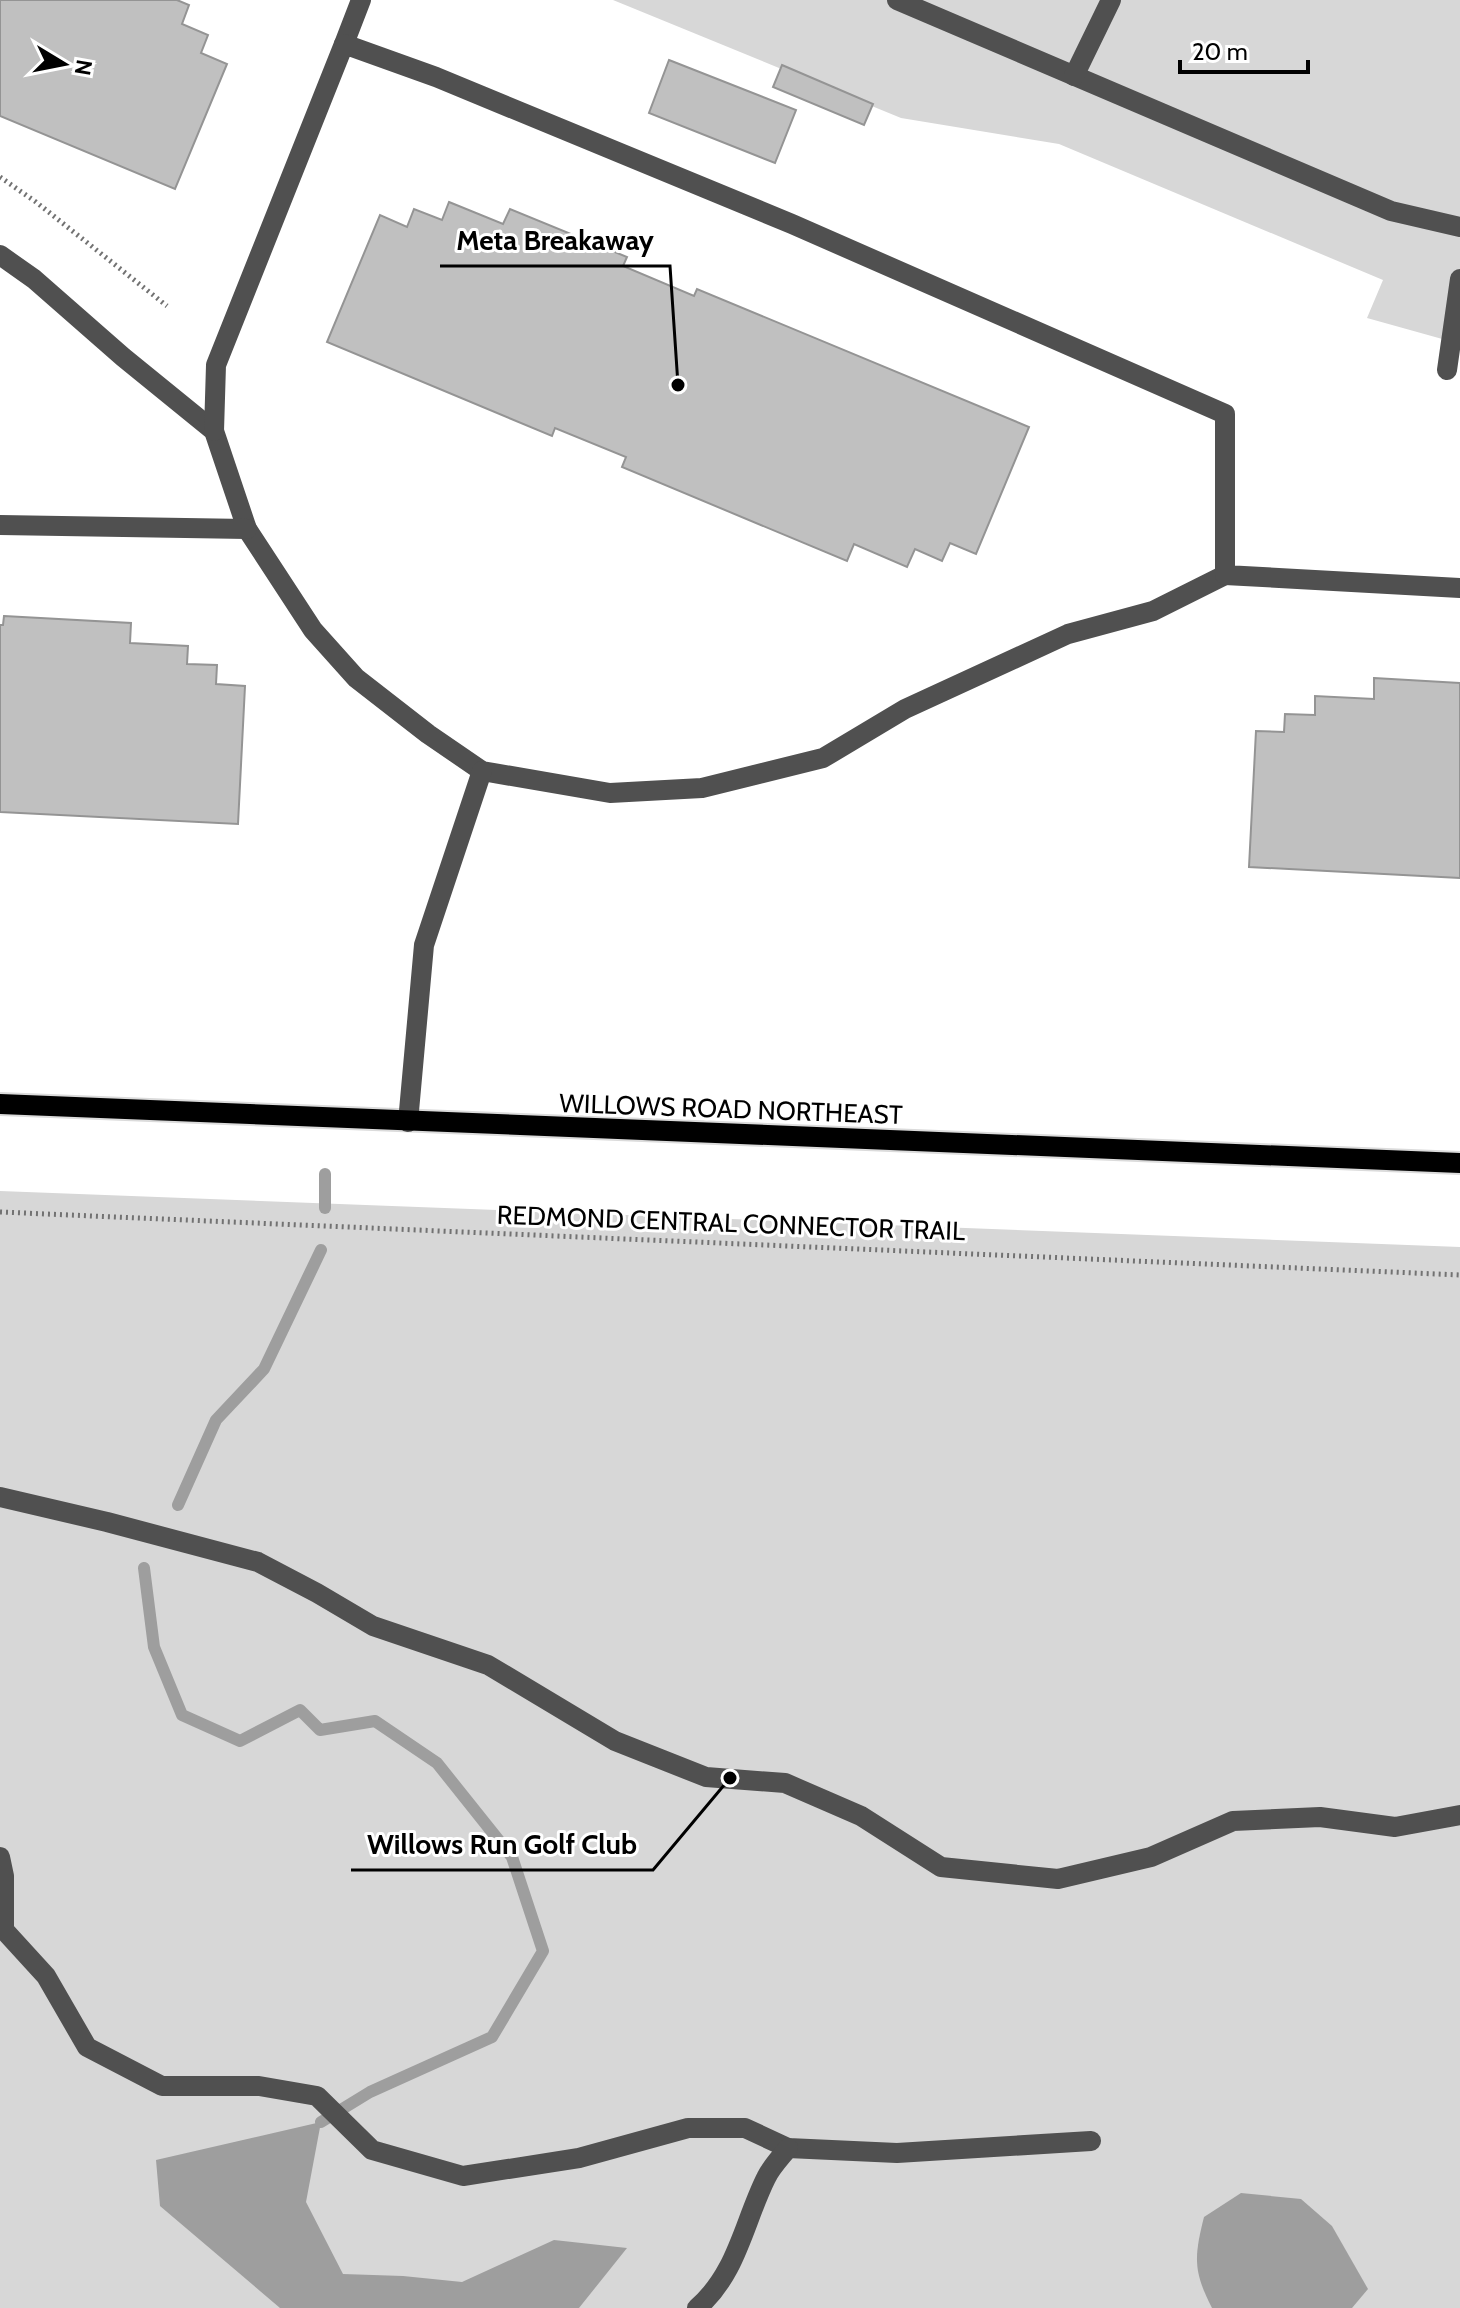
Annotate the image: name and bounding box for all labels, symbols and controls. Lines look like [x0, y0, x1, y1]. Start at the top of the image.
north arrow [24, 24, 104, 104]
scale bar [1180, 24, 1308, 74]
text: 20 m [1192, 37, 1248, 66]
text: N [69, 57, 98, 77]
callout: Meta Breakaway [440, 214, 670, 266]
text: Meta Breakaway [456, 223, 654, 257]
street label: WILLOWS ROAD NORTHEAST [559, 1087, 903, 1131]
street label: REDMOND CENTRAL CONNECTOR TRAIL [496, 1199, 966, 1247]
callout: Willows Run Golf Club [351, 1818, 653, 1870]
text: Willows Run Golf Club [367, 1827, 637, 1861]

